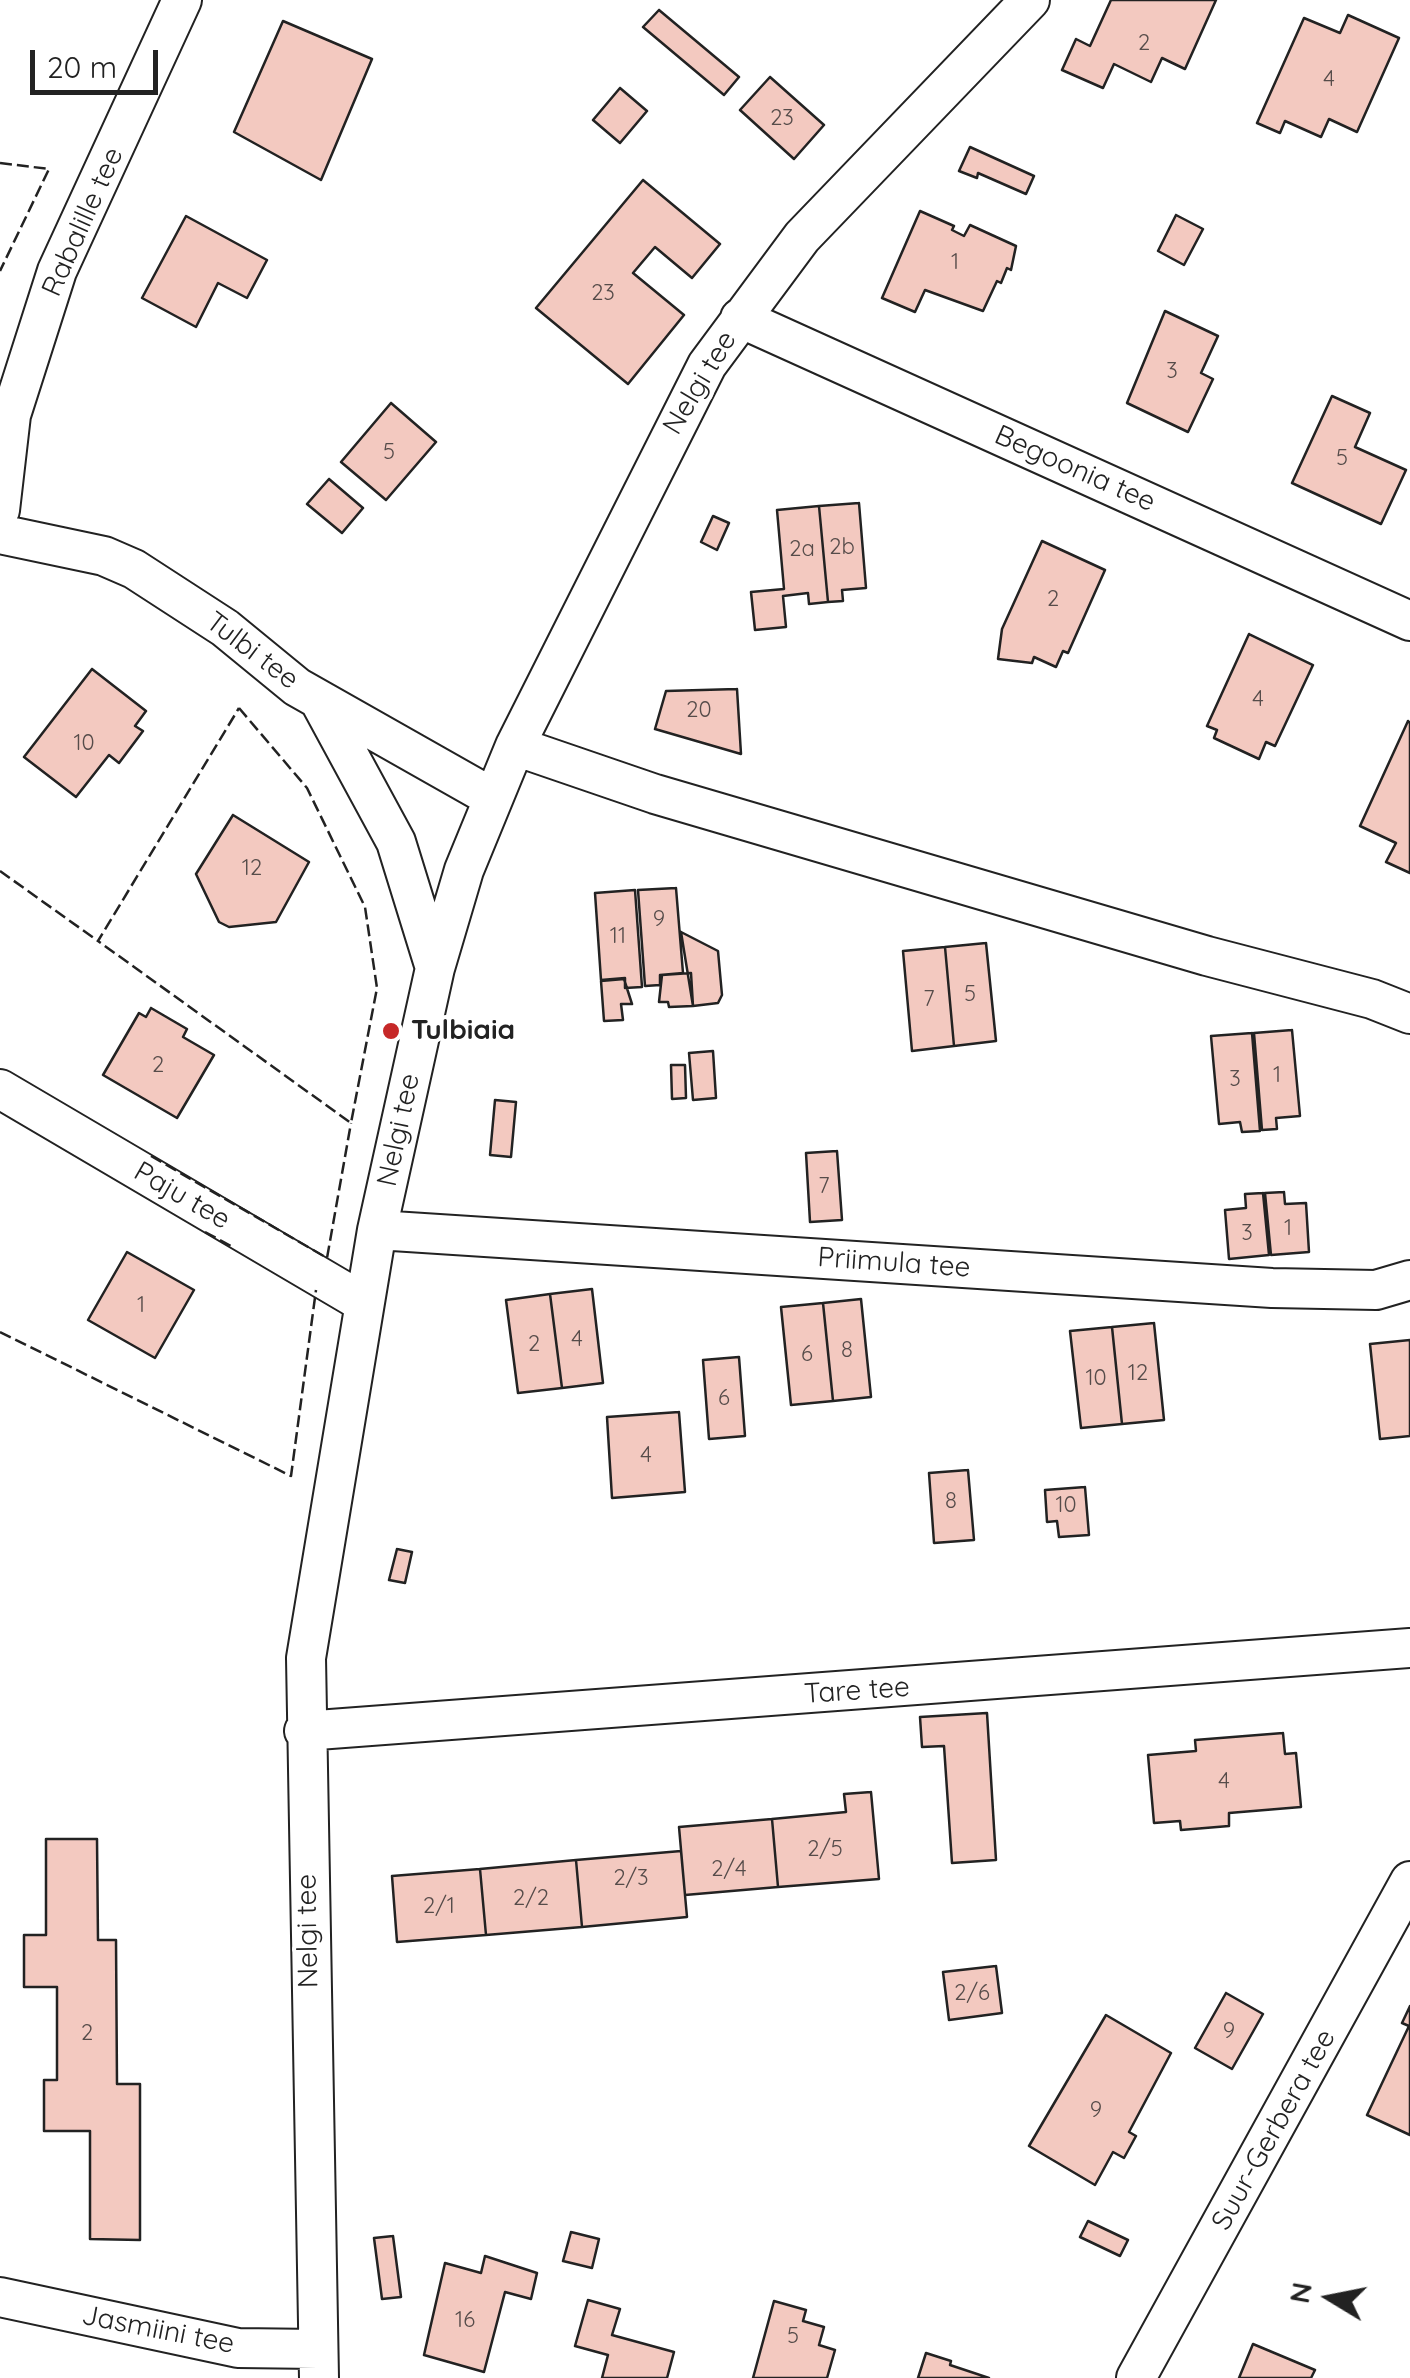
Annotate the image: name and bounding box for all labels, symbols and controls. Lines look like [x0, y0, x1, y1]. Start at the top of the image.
scale bar [35, 30, 162, 92]
house number: 2 [1138, 30, 1150, 56]
text: 20 m [47, 48, 117, 86]
house number: 4 [1323, 66, 1335, 92]
house number: 23 [770, 105, 794, 131]
street label: Rabalille tee [35, 142, 131, 302]
house number: 1 [951, 249, 959, 275]
house number: 23 [591, 280, 615, 306]
street label: Nelgi tee [656, 325, 744, 441]
house number: 3 [1166, 358, 1178, 384]
street label: Begoonia tee [989, 419, 1161, 519]
house number: 5 [383, 439, 395, 465]
house number: 5 [1336, 445, 1348, 471]
house number: 2b [829, 534, 855, 560]
house number: 2a [789, 536, 815, 562]
house number: 2 [1047, 586, 1059, 612]
street label: Tulbi tee [199, 605, 305, 697]
house number: 4 [1252, 686, 1264, 712]
house number: 20 [686, 697, 712, 723]
house number: 10 [73, 730, 95, 756]
house number: 12 [242, 855, 262, 881]
house number: 9 [653, 906, 665, 932]
house number: 11 [610, 923, 626, 949]
house number: 5 [964, 981, 976, 1007]
house number: 7 [923, 986, 935, 1012]
place label: Tulbiaia [411, 1014, 515, 1048]
marker: Tulbiaia [380, 1020, 402, 1042]
house number: 2 [152, 1052, 164, 1078]
house number: 1 [1273, 1062, 1281, 1088]
house number: 3 [1229, 1066, 1241, 1092]
street label: Nelgi tee [371, 1071, 427, 1189]
street label: Paju tee [128, 1155, 236, 1237]
house number: 7 [818, 1173, 830, 1199]
house number: 1 [1284, 1215, 1292, 1241]
house number: 3 [1241, 1220, 1253, 1246]
street label: Priimula tee [817, 1241, 971, 1285]
house number: 1 [137, 1292, 145, 1318]
house number: 4 [571, 1326, 583, 1352]
house number: 2 [528, 1331, 540, 1357]
house number: 8 [841, 1337, 853, 1363]
house number: 6 [801, 1341, 813, 1367]
house number: 12 [1128, 1360, 1148, 1386]
house number: 10 [1085, 1365, 1107, 1391]
house number: 6 [718, 1385, 730, 1411]
house number: 4 [640, 1442, 652, 1468]
house number: 8 [945, 1488, 957, 1514]
house number: 10 [1055, 1492, 1077, 1518]
street label: Tare tee [803, 1671, 911, 1711]
house number: 4 [1218, 1768, 1230, 1794]
house number: 2/5 [807, 1836, 843, 1862]
house number: 2/4 [711, 1856, 747, 1882]
house number: 2/3 [613, 1865, 649, 1891]
street label: Nelgi tee [290, 1873, 326, 1989]
house number: 2/2 [513, 1885, 549, 1911]
house number: 2/1 [423, 1893, 455, 1919]
house number: 2/6 [954, 1980, 990, 2006]
house number: 9 [1223, 2018, 1235, 2044]
house number: 2 [81, 2020, 93, 2046]
street label: Suur-Gerbera tee [1205, 2024, 1343, 2236]
house number: 9 [1090, 2097, 1102, 2123]
north arrow [1280, 2248, 1380, 2348]
text: N [1281, 2280, 1319, 2306]
street label: Jasmiini tee [79, 2299, 237, 2361]
house number: 16 [455, 2307, 475, 2333]
house number: 5 [787, 2323, 799, 2349]

